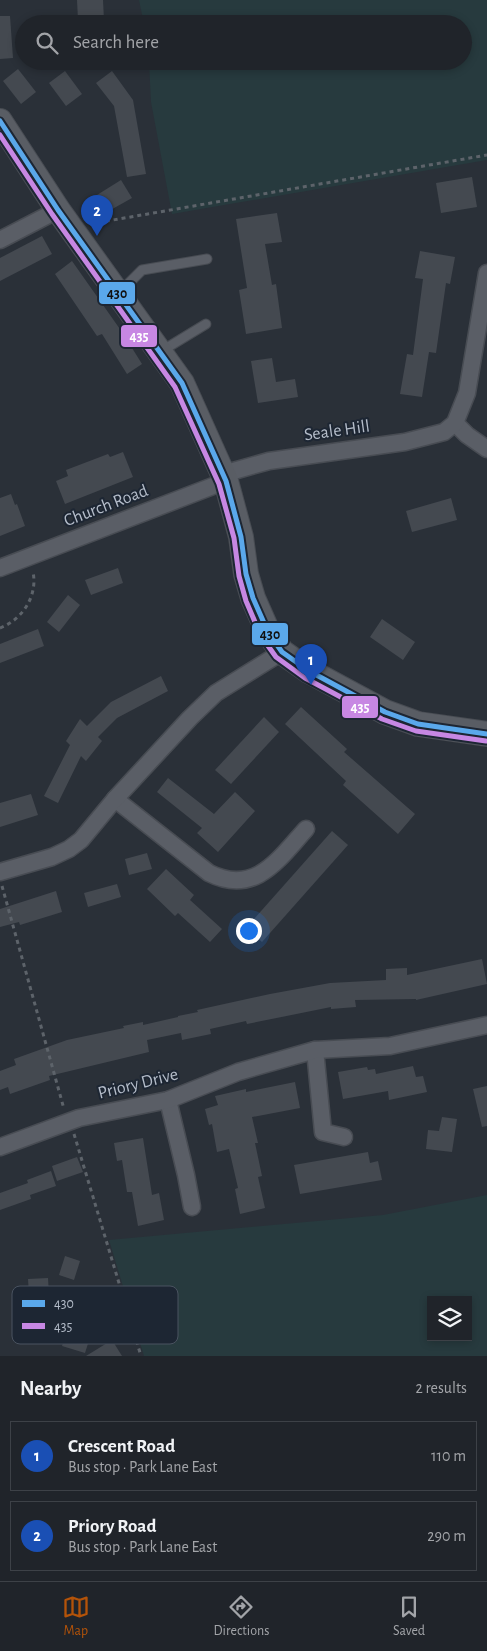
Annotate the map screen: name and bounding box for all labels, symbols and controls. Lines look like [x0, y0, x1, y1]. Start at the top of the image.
search box [15, 15, 472, 70]
icon: search [33, 29, 61, 57]
text: Search here [73, 33, 159, 52]
pin: 2 [81, 195, 113, 236]
line badge: 430 [98, 281, 136, 305]
text: 430 [107, 287, 127, 301]
line badge: 435 [120, 324, 158, 348]
text: 435 [129, 330, 149, 344]
street label: Seale Hill [303, 417, 371, 445]
street label: Church Road [61, 482, 151, 530]
line badge: 430 [251, 622, 289, 646]
text: 430 [260, 628, 280, 642]
pin: 1 [295, 644, 327, 685]
line badge: 435 [341, 695, 379, 719]
text: 435 [350, 701, 370, 715]
your location [236, 918, 262, 944]
street label: Priory Drive [96, 1065, 180, 1103]
legend [12, 1286, 178, 1344]
map controls [427, 1296, 472, 1341]
button: layers [427, 1296, 472, 1341]
text: 430 [54, 1297, 74, 1311]
text: 435 [54, 1320, 73, 1334]
text: Nearby [20, 1378, 81, 1399]
text: 2 results [415, 1380, 467, 1396]
text: Crescent Road [68, 1437, 175, 1456]
text: 1 [34, 1448, 40, 1464]
text: 110 m [431, 1448, 466, 1464]
text: Bus stop · Park Lane East [68, 1459, 217, 1475]
text: Priory Road [68, 1517, 156, 1536]
text: 2 [33, 1528, 41, 1544]
text: 290 m [427, 1528, 466, 1544]
text: Bus stop · Park Lane East [68, 1539, 217, 1555]
tab: Map [62, 1593, 90, 1640]
tab: Directions [214, 1593, 269, 1640]
tab: Saved [393, 1593, 425, 1640]

